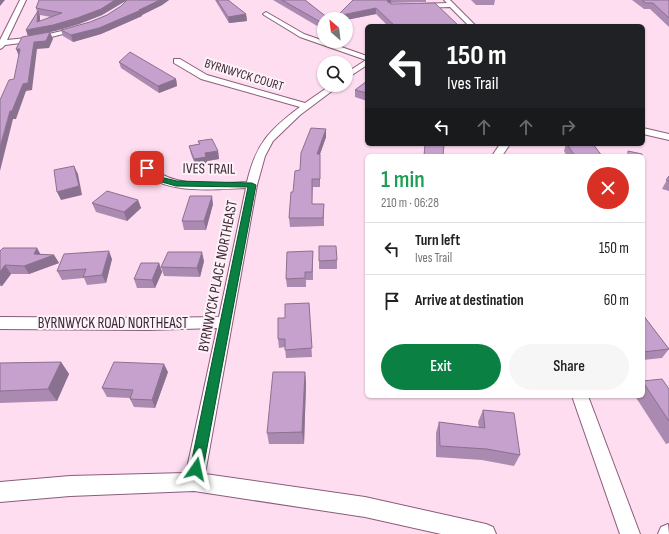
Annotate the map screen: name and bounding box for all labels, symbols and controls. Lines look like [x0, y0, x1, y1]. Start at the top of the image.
north arrow [317, 12, 353, 48]
map controls [317, 12, 353, 92]
text: 150 m [447, 39, 507, 72]
icon: left [381, 40, 433, 92]
street label: BYRNWYCK COURT [203, 55, 285, 95]
button: search [317, 56, 353, 92]
text: Ives Trail [447, 73, 499, 94]
icon: left [431, 116, 453, 138]
icon: ahead [473, 116, 495, 138]
icon: ahead [515, 116, 537, 138]
icon: right [557, 116, 579, 138]
pin [130, 151, 164, 185]
icon: arrive [136, 157, 158, 179]
street label: IVES TRAIL [183, 159, 236, 179]
text: 1 min [381, 165, 425, 194]
button: close [587, 167, 629, 209]
text: 210 m · 06:28 [381, 195, 439, 211]
street label: BYRNWYCK PLACE NORTHEAST [194, 199, 242, 353]
text: Turn left [415, 231, 460, 250]
icon: left [381, 238, 403, 260]
text: 150 m [599, 239, 629, 258]
text: Ives Trail [415, 250, 452, 266]
icon: arrive [381, 290, 403, 312]
text: Arrive at destination [415, 291, 524, 310]
text: 60 m [604, 291, 629, 310]
street label: BYRNWYCK ROAD NORTHEAST [38, 314, 188, 333]
button: Exit [381, 344, 501, 390]
button: Share [509, 344, 629, 390]
position arrow [175, 448, 217, 490]

